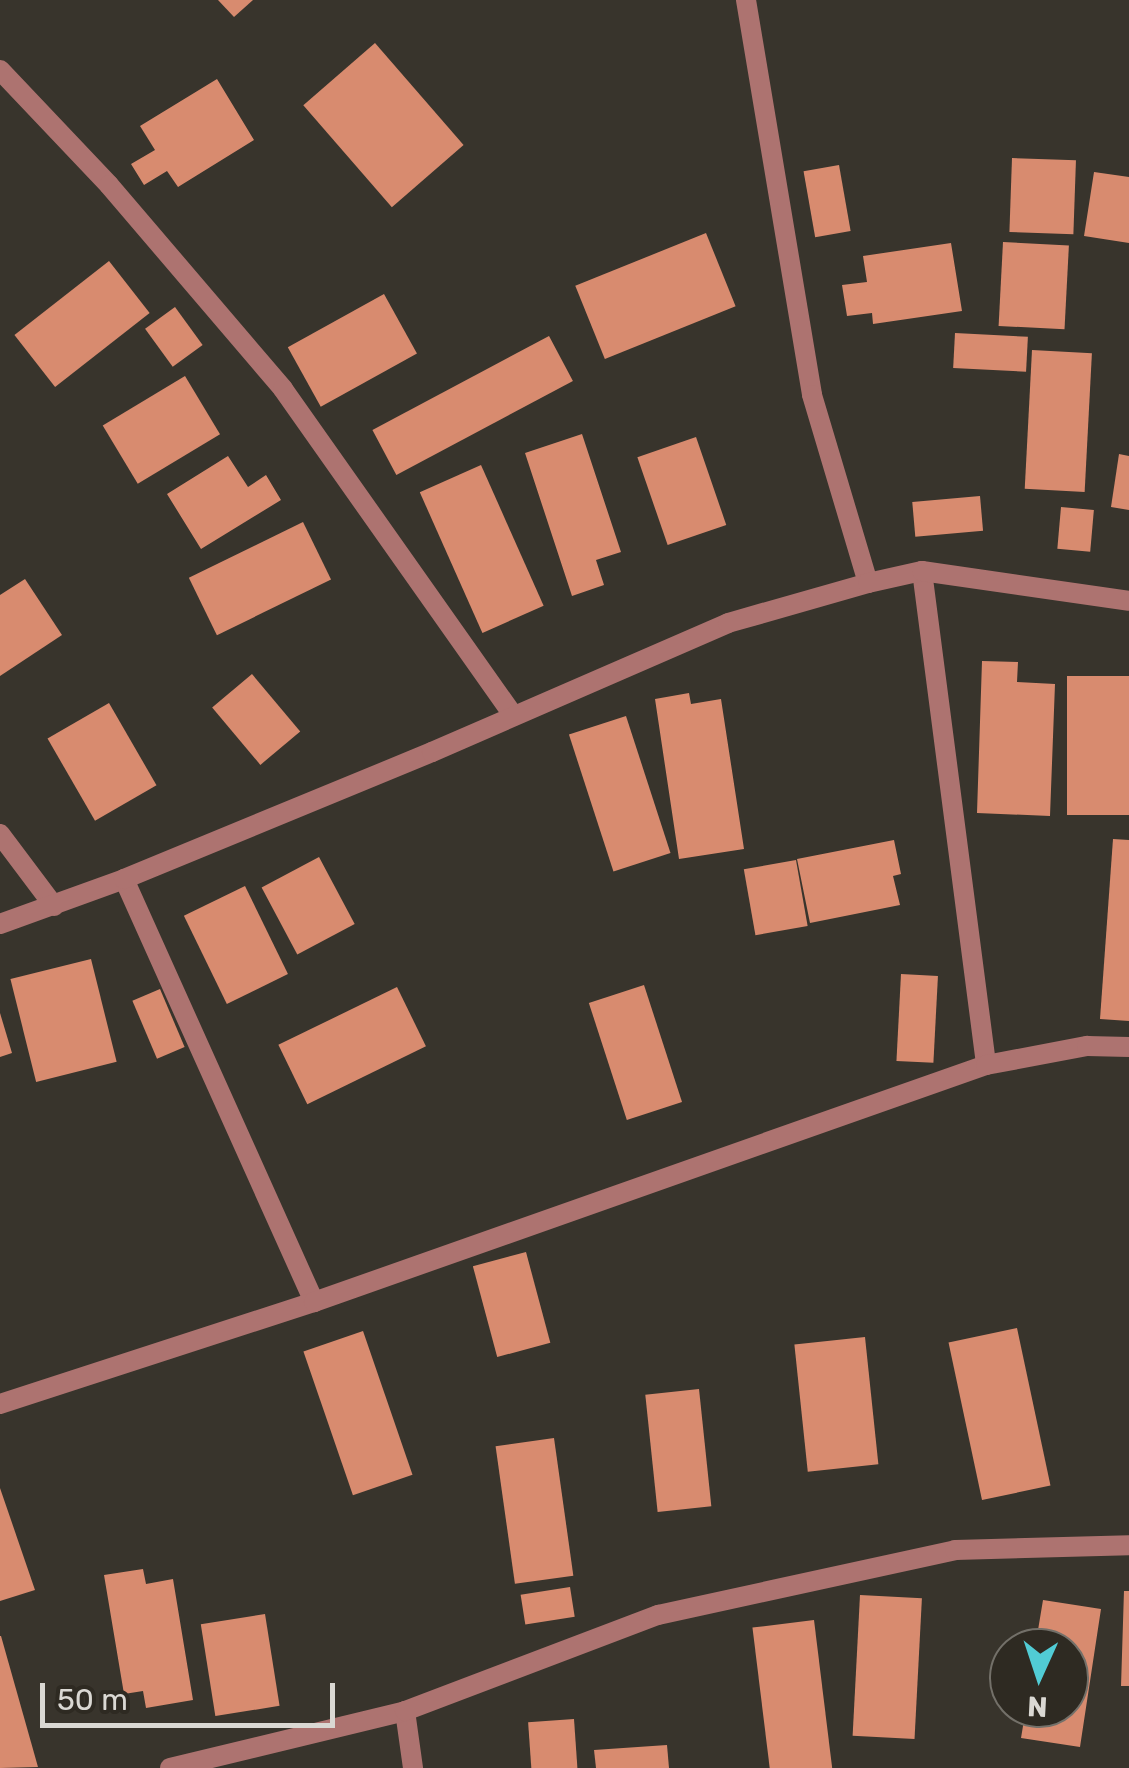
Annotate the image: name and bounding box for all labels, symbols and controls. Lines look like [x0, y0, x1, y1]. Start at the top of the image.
north arrow [989, 1628, 1089, 1728]
scale bar [45, 1663, 340, 1725]
text: 50 m [57, 1682, 128, 1718]
text: N [1027, 1689, 1048, 1723]

